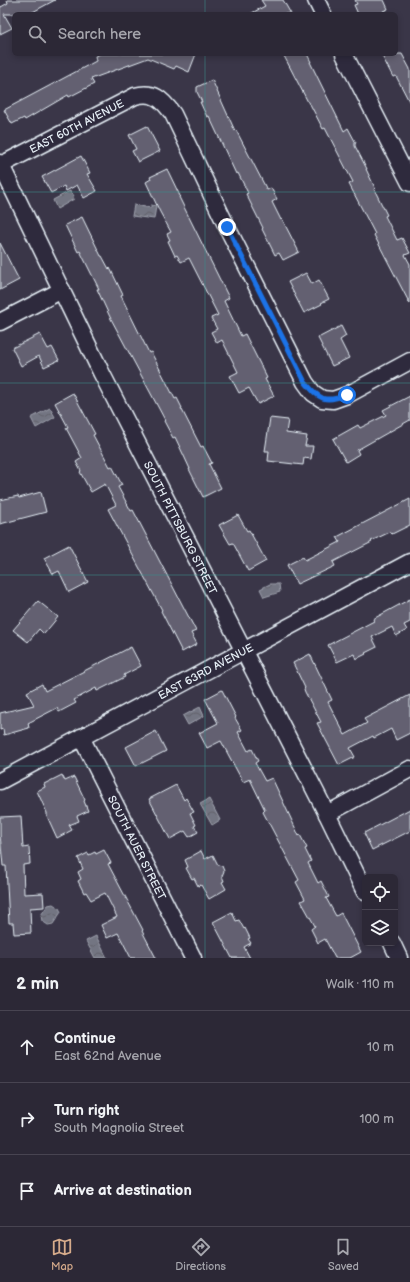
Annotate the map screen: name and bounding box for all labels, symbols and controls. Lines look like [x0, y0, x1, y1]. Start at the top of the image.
search box [12, 12, 398, 56]
icon: search [26, 23, 48, 45]
text: Search here [58, 25, 141, 44]
street label: EAST 60TH AVENUE [27, 96, 126, 156]
route end [218, 218, 236, 236]
route start [338, 386, 356, 404]
street label: SOUTH PITTSBURG STREET [141, 459, 220, 597]
street label: EAST 63RD AVENUE [156, 641, 255, 702]
street label: SOUTH AUER STREET [105, 793, 169, 902]
map controls [362, 874, 398, 946]
button: locate [362, 874, 398, 910]
button: layers [362, 910, 398, 946]
text: 2 min [16, 974, 59, 994]
text: Walk · 110 m [326, 976, 394, 992]
text: Continue [54, 1029, 116, 1048]
icon: ahead [16, 1036, 38, 1058]
text: 10 m [367, 1039, 394, 1055]
text: East 62nd Avenue [54, 1048, 161, 1064]
text: Turn right [54, 1101, 119, 1120]
icon: right [16, 1108, 38, 1130]
text: 100 m [359, 1111, 394, 1127]
text: South Magnolia Street [54, 1120, 184, 1136]
icon: arrive [16, 1180, 38, 1202]
text: Arrive at destination [54, 1181, 192, 1200]
tab: Map [51, 1236, 73, 1273]
tab: Directions [175, 1236, 226, 1273]
tab: Saved [328, 1236, 359, 1273]

